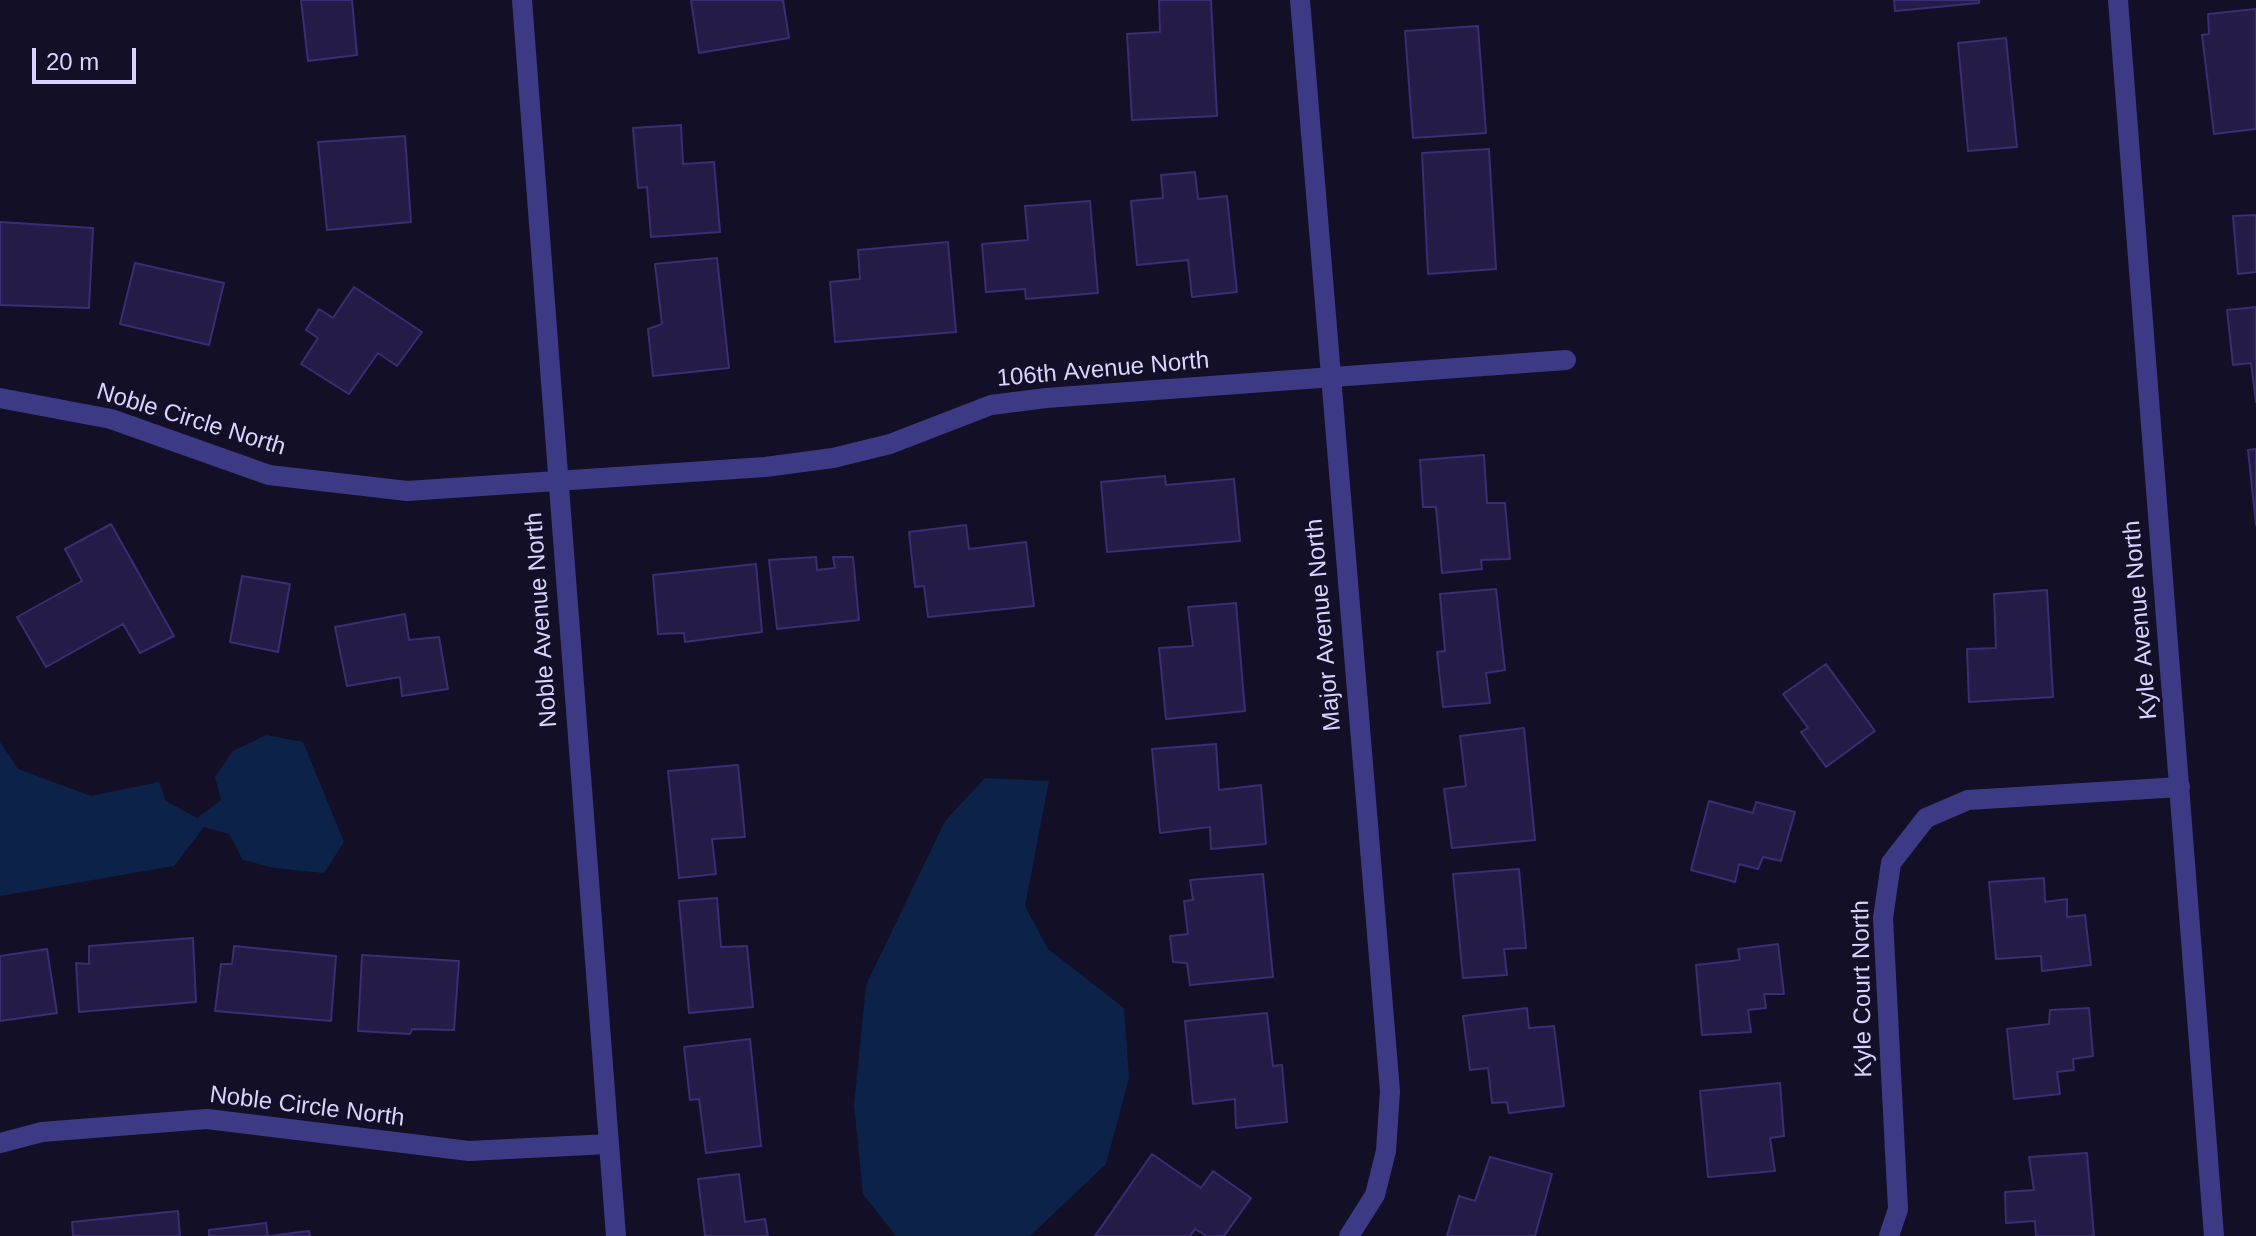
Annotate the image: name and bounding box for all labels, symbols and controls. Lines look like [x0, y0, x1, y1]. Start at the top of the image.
scale bar [36, 32, 140, 82]
text: 20 m [46, 48, 99, 75]
street label: 106th Avenue North [996, 346, 1210, 394]
street label: Noble Circle North [93, 378, 289, 462]
street label: Noble Avenue North [520, 511, 564, 729]
street label: Major Avenue North [1300, 518, 1348, 732]
street label: Kyle Avenue North [2118, 519, 2164, 721]
street label: Kyle Court North [1847, 900, 1879, 1078]
street label: Noble Circle North [208, 1081, 406, 1133]

